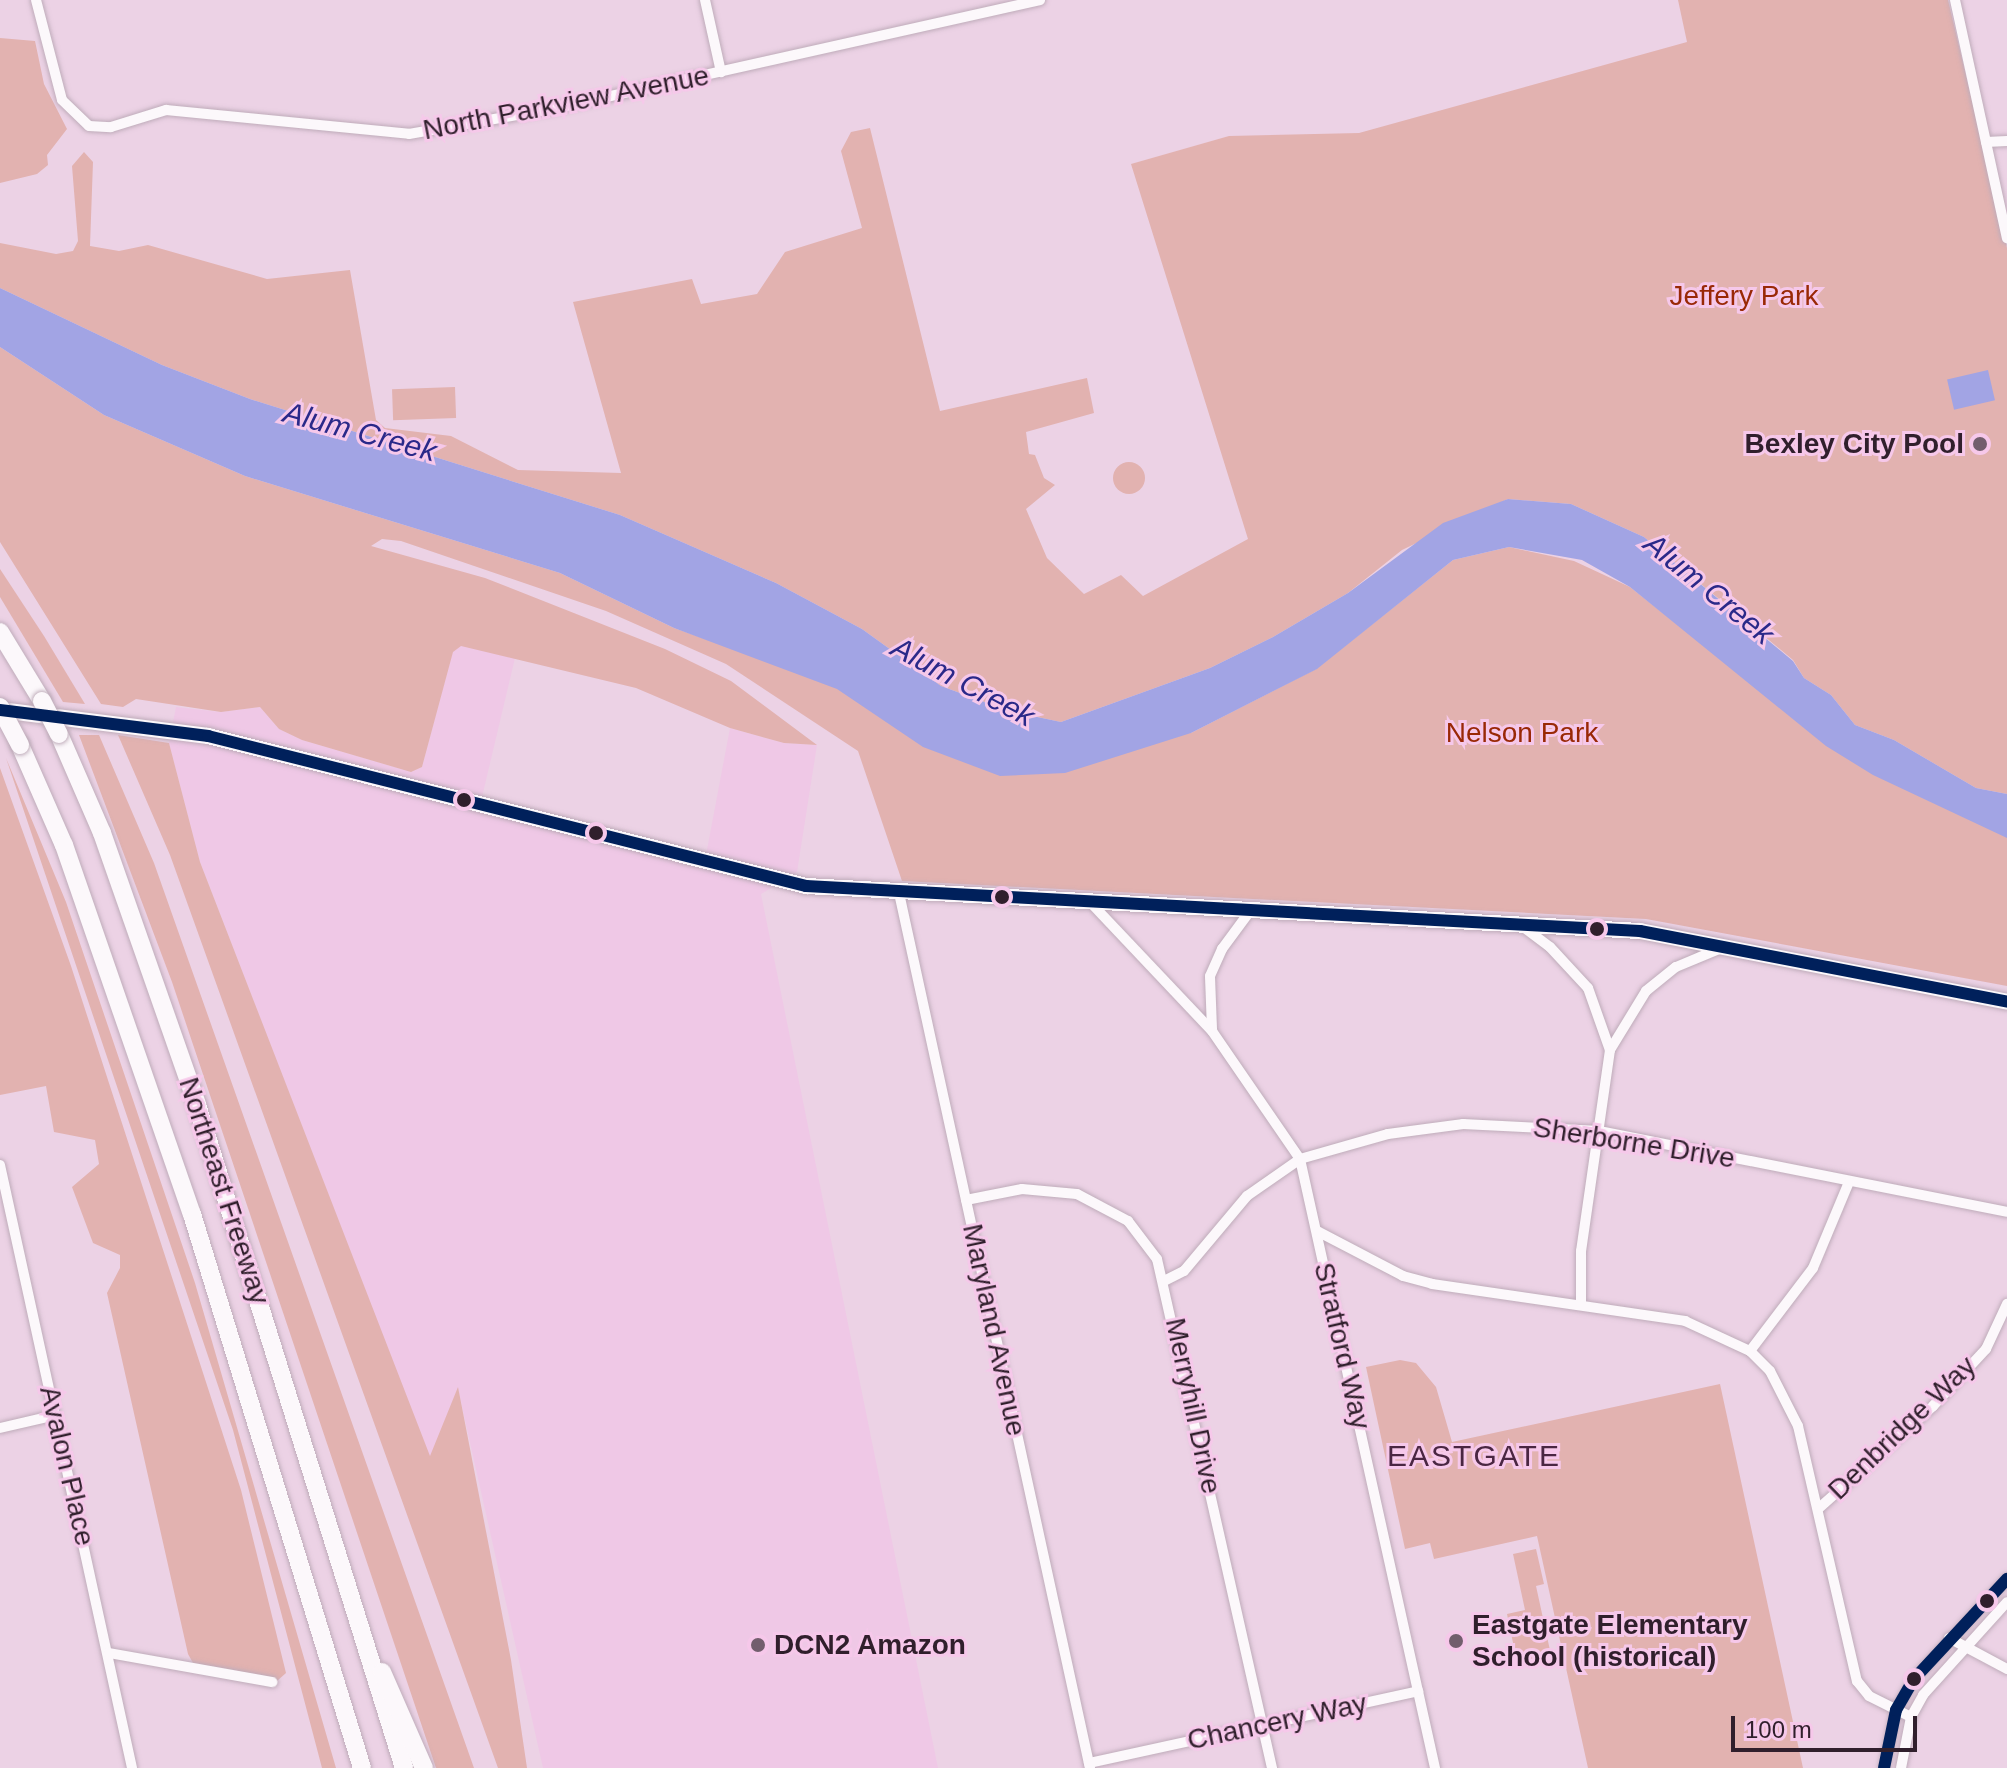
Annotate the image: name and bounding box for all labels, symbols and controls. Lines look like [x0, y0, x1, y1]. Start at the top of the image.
street label: North Parkview Avenue [419, 59, 713, 147]
park label: Jeffery Park [1670, 279, 1818, 313]
water label: Alum Creek [280, 394, 440, 470]
place label: Bexley City Pool [1745, 427, 1964, 461]
marker: Bexley City Pool [1971, 435, 1989, 453]
water label: Alum Creek [1637, 526, 1781, 652]
water label: Alum Creek [885, 629, 1041, 735]
park label: Nelson Park [1446, 716, 1598, 750]
unlabelled marker [456, 792, 472, 808]
unlabelled marker [588, 825, 604, 841]
unlabelled marker [994, 889, 1010, 905]
unlabelled marker [1589, 921, 1605, 937]
street label: Northeast Freeway [171, 1073, 277, 1309]
street label: Sherborne Drive [1531, 1110, 1737, 1176]
street label: Maryland Avenue [955, 1220, 1033, 1440]
street label: Stratford Way [1306, 1259, 1378, 1433]
street label: Merryhill Drive [1158, 1315, 1228, 1497]
street label: Denbridge Way [1821, 1349, 1983, 1507]
street label: Avalon Place [32, 1383, 102, 1549]
district label: EASTGATE [1387, 1438, 1561, 1474]
unlabelled marker [1979, 1593, 1995, 1609]
place label: Eastgate Elementary School (historical) [1472, 1608, 1747, 1674]
place label: DCN2 Amazon [774, 1628, 967, 1662]
marker: Eastgate Elementary School (historical) [1447, 1632, 1465, 1650]
marker: DCN2 Amazon [749, 1636, 767, 1654]
unlabelled marker [1906, 1671, 1922, 1687]
street label: Chancery Way [1184, 1687, 1370, 1757]
scale bar [1735, 1700, 1921, 1750]
text: 100 m [1745, 1716, 1812, 1743]

